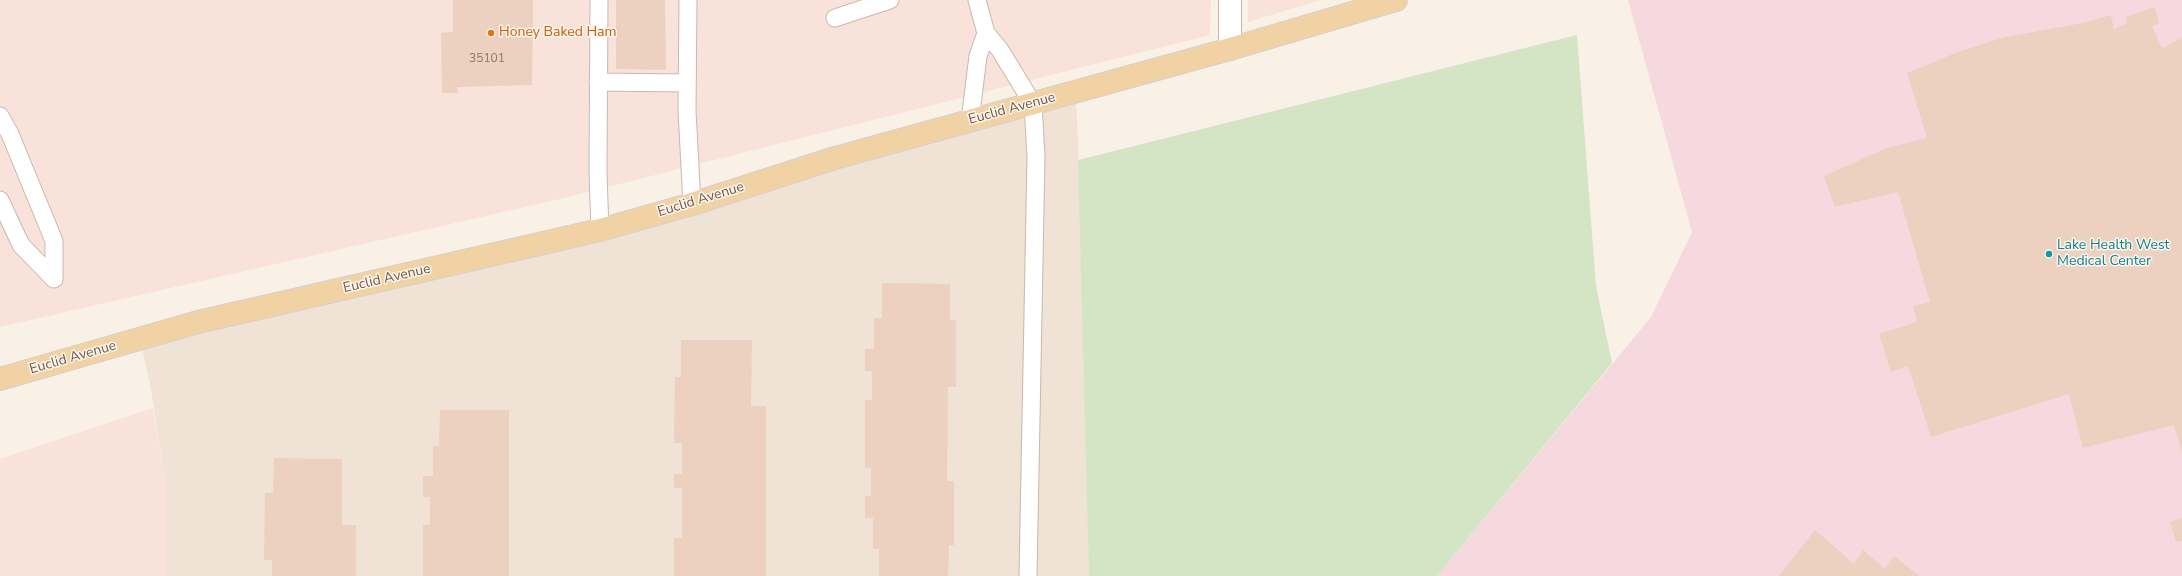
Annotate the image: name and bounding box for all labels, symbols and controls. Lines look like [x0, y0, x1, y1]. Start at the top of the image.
place label: Honey Baked Ham [499, 25, 617, 41]
marker: Honey Baked Ham [486, 28, 496, 38]
house number: 35101 [469, 52, 505, 66]
street label: Euclid Avenue [967, 89, 1057, 129]
street label: Euclid Avenue [656, 179, 746, 221]
place label: Lake Health West Medical Center [2057, 238, 2169, 270]
marker: Lake Health West Medical Center [2044, 249, 2054, 259]
street label: Euclid Avenue [342, 261, 432, 297]
street label: Euclid Avenue [28, 338, 118, 378]

